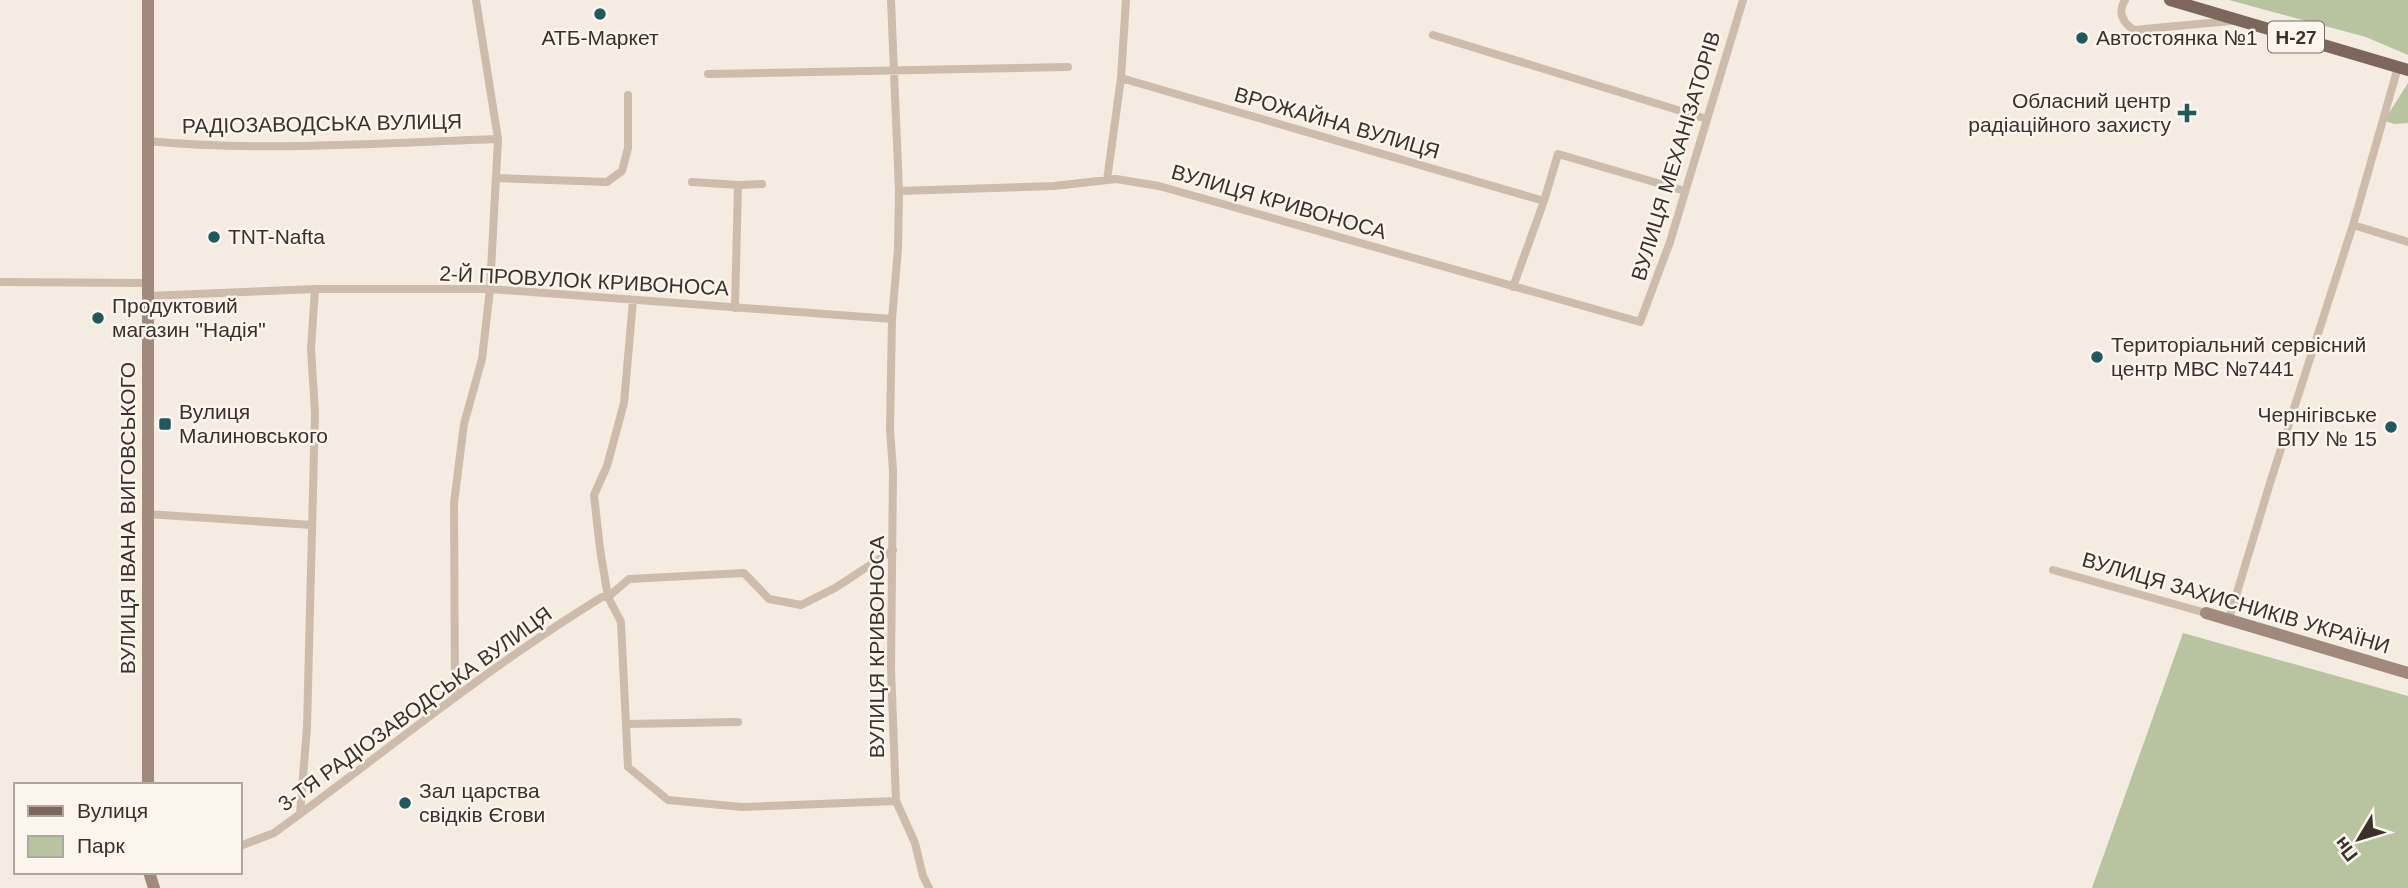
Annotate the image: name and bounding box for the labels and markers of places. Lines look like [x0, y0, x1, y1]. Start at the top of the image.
marker: АТБ-Маркет [592, 6, 608, 22]
place label: АТБ-Маркет [541, 26, 659, 49]
place label: Автостоянка №1 [2096, 26, 2258, 49]
marker: Автостоянка №1 [2074, 30, 2090, 46]
place label: Обласний центр радіаційного захисту [1968, 89, 2171, 136]
marker: Обласний центр радіаційного захисту [2177, 103, 2197, 123]
place label: TNT-Nafta [228, 225, 325, 248]
marker: TNT-Nafta [206, 229, 222, 245]
place label: Продуктовий магазин "Надія" [112, 294, 266, 341]
marker: Продуктовий магазин "Надія" [90, 310, 106, 326]
place label: Територіальний сервісний центр МВС №7441 [2111, 333, 2366, 380]
marker: Територіальний сервісний центр МВС №7441 [2089, 349, 2105, 365]
place label: Вулиця Малиновського [179, 400, 328, 447]
place label: Чернігівське ВПУ № 15 [2258, 403, 2377, 450]
marker: Вулиця Малиновського [157, 416, 173, 432]
marker: Чернігівське ВПУ № 15 [2383, 419, 2399, 435]
place label: Зал царства свідків Єгови [419, 779, 545, 826]
marker: Зал царства свідків Єгови [397, 795, 413, 811]

